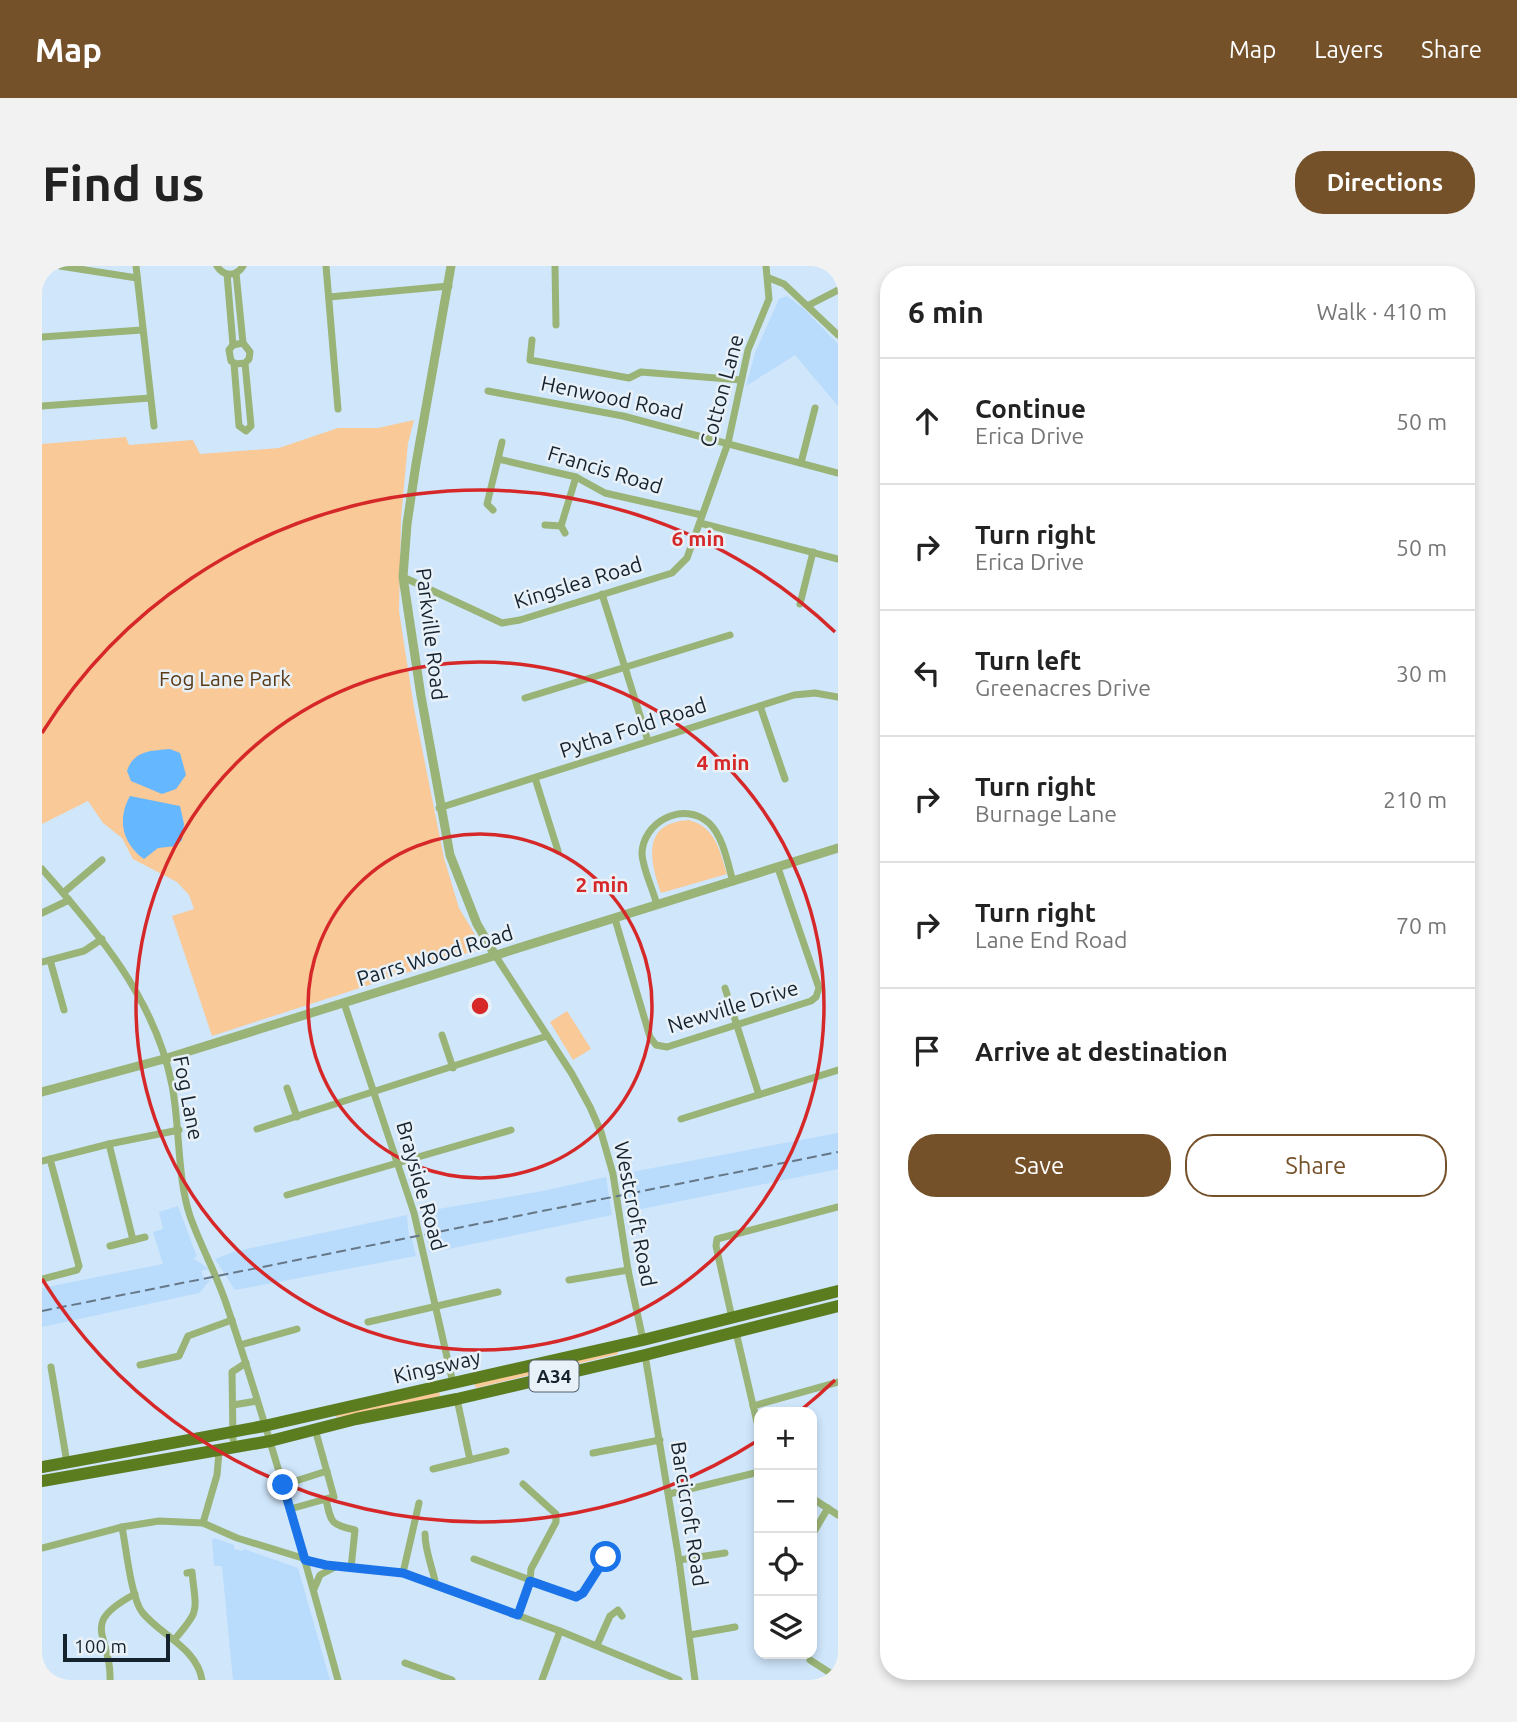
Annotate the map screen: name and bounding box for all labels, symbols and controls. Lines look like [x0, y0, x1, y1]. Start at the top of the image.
text: Map [35, 31, 102, 68]
text: Map [1229, 36, 1276, 63]
text: Layers [1314, 36, 1383, 63]
text: Share [1421, 36, 1482, 63]
button: Directions [1295, 151, 1475, 214]
text: Find us [42, 155, 205, 210]
text: 6 min [908, 295, 984, 329]
text: Walk · 410 m [1316, 299, 1447, 324]
street label: Cotton Lane [694, 332, 748, 450]
street label: Henwood Road [539, 370, 685, 424]
text: Continue [975, 394, 1086, 423]
icon: ahead [908, 402, 946, 440]
text: 50 m [1396, 409, 1447, 434]
text: Erica Drive [975, 423, 1084, 448]
street label: Francis Road [545, 440, 666, 498]
text: Turn right [975, 520, 1096, 549]
text: 6 min [671, 526, 725, 550]
icon: right [908, 528, 946, 566]
text: 50 m [1396, 535, 1447, 560]
text: Erica Drive [975, 549, 1084, 574]
street label: Kingslea Road [511, 551, 645, 613]
street label: Parkville Road [412, 566, 452, 701]
text: Turn left [975, 646, 1081, 675]
icon: left [908, 654, 946, 692]
text: 30 m [1396, 661, 1447, 686]
park label: Fog Lane Park [159, 666, 291, 690]
text: Greenacres Drive [975, 675, 1151, 700]
street label: Pytha Fold Road [556, 692, 709, 762]
text: 4 min [696, 750, 750, 774]
text: Turn right [975, 772, 1096, 801]
icon: right [908, 780, 946, 818]
text: 210 m [1383, 787, 1447, 812]
text: Burnage Lane [975, 801, 1117, 826]
text: 2 min [575, 872, 629, 896]
text: Turn right [975, 898, 1096, 927]
icon: right [908, 906, 946, 944]
text: 70 m [1396, 913, 1447, 938]
street label: Parrs Wood Road [354, 920, 516, 990]
text: Lane End Road [975, 927, 1127, 952]
street label: Newville Drive [664, 975, 801, 1037]
centre of rings [468, 994, 492, 1018]
icon: arrive [908, 1032, 946, 1070]
text: Arrive at destination [975, 1037, 1228, 1066]
street label: Fog Lane [169, 1054, 209, 1142]
street label: Brayside Road [392, 1118, 452, 1253]
button: Save [908, 1134, 1171, 1197]
button: Share [1185, 1134, 1447, 1197]
street label: Westcroft Road [610, 1139, 662, 1288]
street label: Kingsway [391, 1344, 483, 1388]
road number: A34 [530, 1360, 578, 1392]
map controls [754, 1407, 817, 1659]
button: + [754, 1407, 817, 1470]
street label: Barcicroft Road [667, 1440, 713, 1588]
route end [267, 1469, 298, 1500]
button: − [754, 1470, 817, 1533]
button: locate [754, 1533, 817, 1596]
route start [590, 1541, 621, 1572]
button: layers [754, 1596, 817, 1659]
scale bar [63, 1631, 170, 1663]
text: 100 m [74, 1635, 127, 1657]

